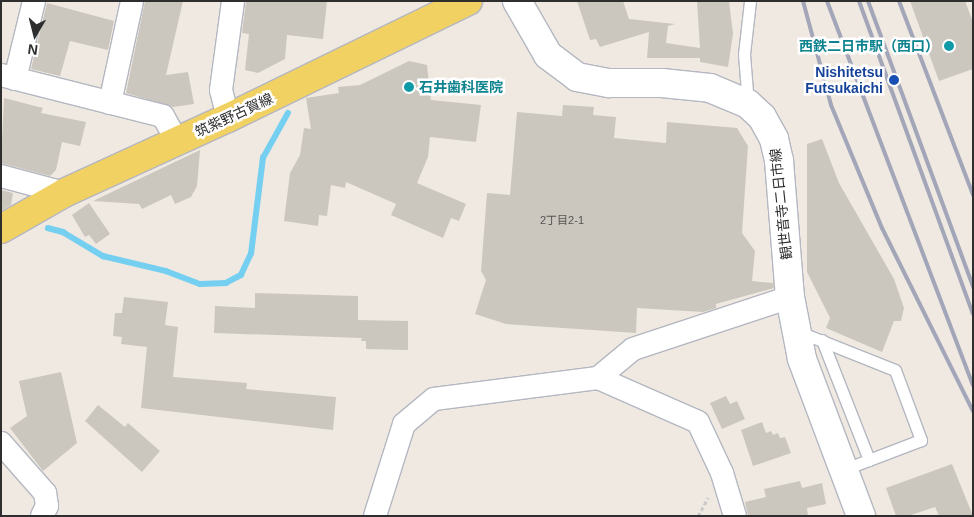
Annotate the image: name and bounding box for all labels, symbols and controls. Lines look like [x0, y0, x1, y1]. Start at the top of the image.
north arrow [10, 10, 60, 60]
place label: 西鉄二日市駅（西口） [799, 38, 939, 54]
marker: 西鉄二日市駅（西口） [943, 40, 955, 52]
text: N [27, 41, 39, 58]
place label: Nishitetsu Futsukaichi [805, 64, 883, 96]
marker: Nishitetsu Futsukaichi [887, 73, 901, 87]
place label: 石井歯科医院 [419, 79, 503, 95]
marker: 石井歯科医院 [403, 81, 415, 93]
street label: 筑紫野古賀線 [192, 90, 276, 140]
street label: 観世音寺二日市線 [767, 147, 795, 261]
house number: 2丁目2-1 [540, 213, 584, 227]

